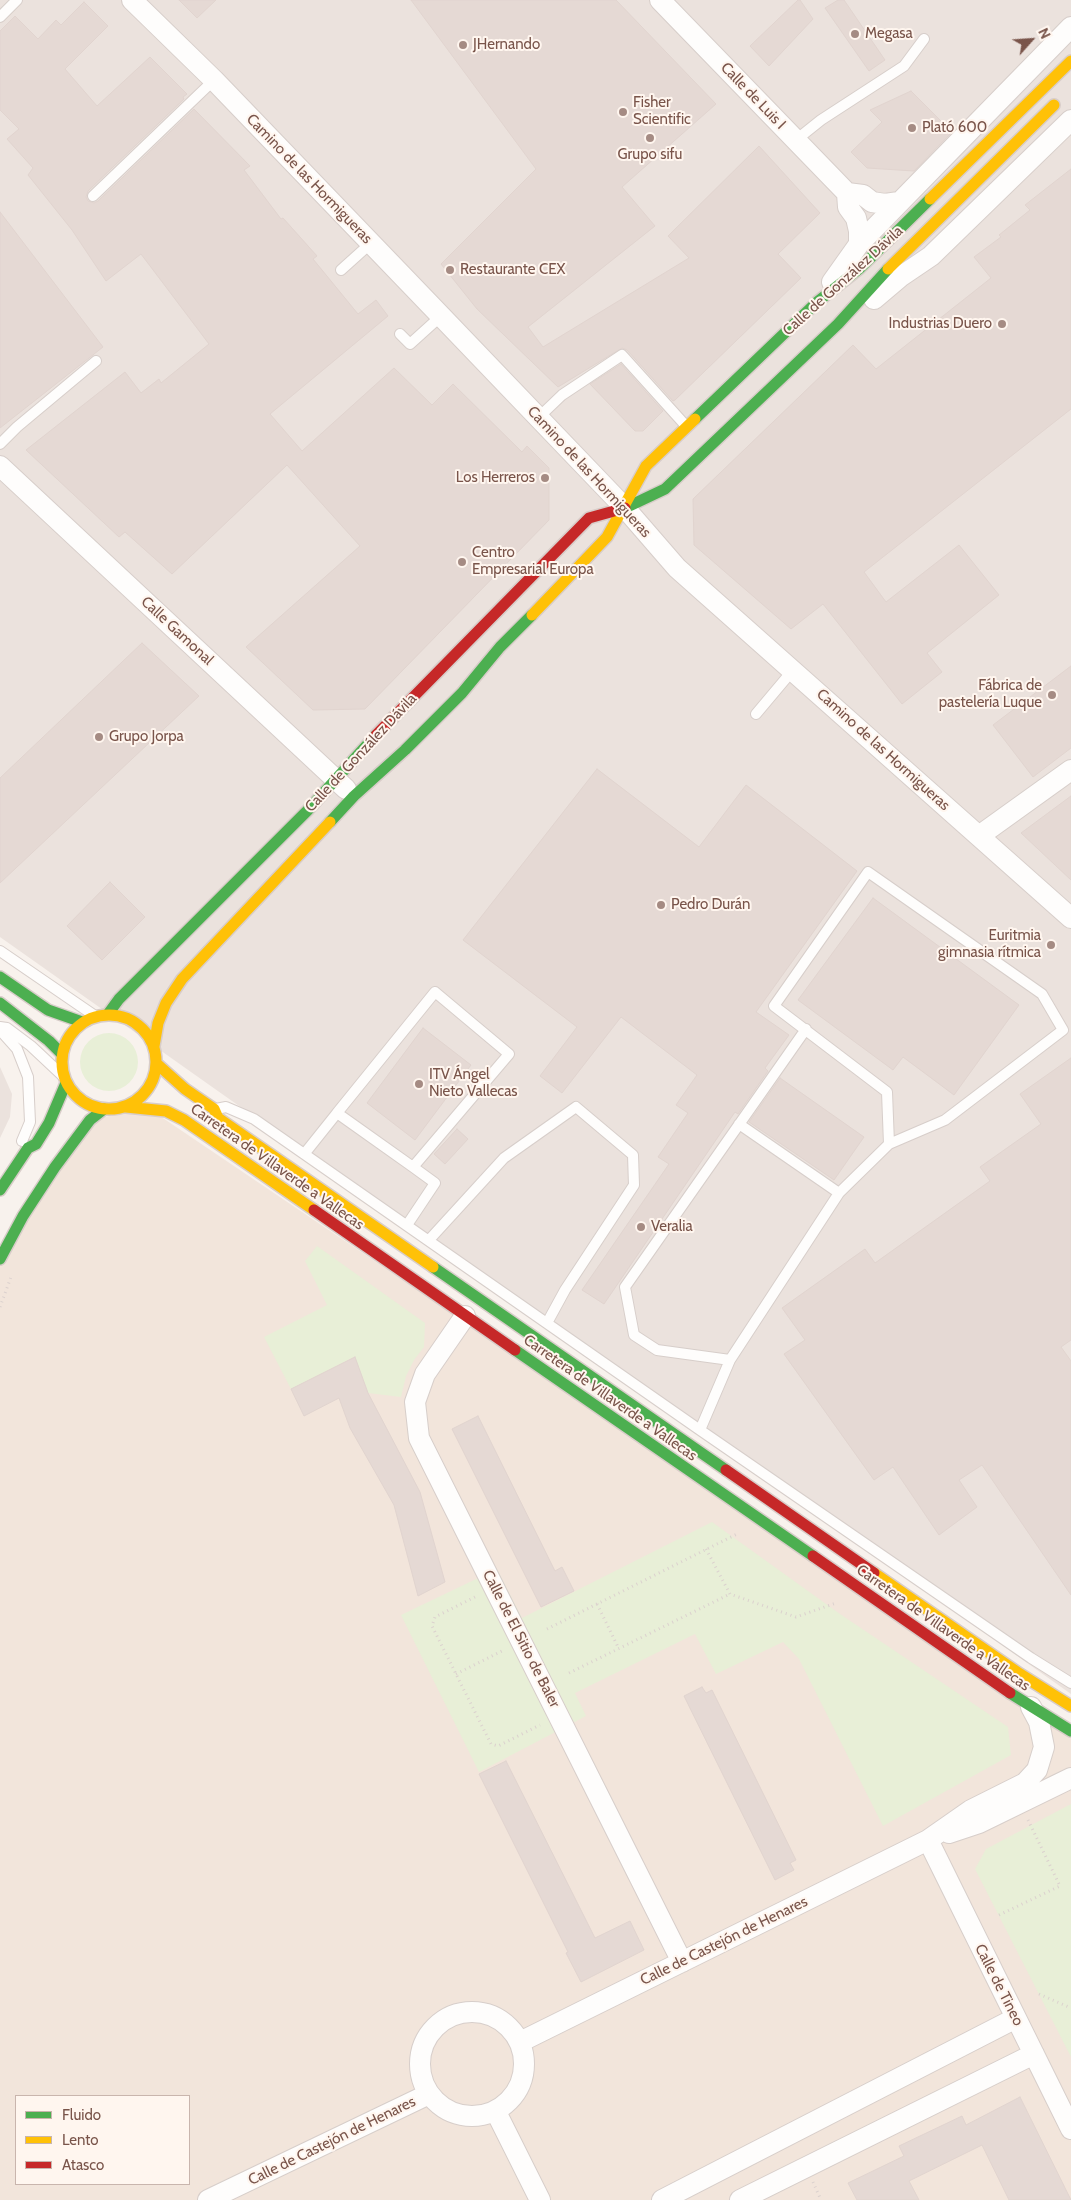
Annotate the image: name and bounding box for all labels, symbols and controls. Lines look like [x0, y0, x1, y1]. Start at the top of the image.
north arrow [1006, 15, 1056, 65]
place label: Megasa [865, 25, 913, 43]
text: N [1034, 25, 1055, 42]
marker: Megasa [849, 28, 861, 40]
place label: JHernando [473, 36, 540, 54]
marker: JHernando [457, 39, 469, 51]
street label: Calle de Luis I [717, 59, 789, 133]
place label: Fisher Scientific [633, 94, 691, 129]
marker: Fisher Scientific [617, 106, 629, 118]
street label: Camino de las Hormigueras [242, 110, 376, 248]
place label: Plató 600 [922, 119, 987, 137]
marker: Plató 600 [906, 122, 918, 134]
marker: Grupo sifu [644, 132, 656, 144]
place label: Grupo sifu [618, 146, 682, 164]
street label: Calle de González Dávila [779, 222, 907, 340]
place label: Restaurante CEX [460, 261, 565, 279]
marker: Restaurante CEX [444, 264, 456, 276]
place label: Industrias Duero [889, 315, 992, 333]
marker: Industrias Duero [996, 318, 1008, 330]
street label: Camino de las Hormigueras [523, 403, 655, 541]
place label: Los Herreros [456, 469, 535, 487]
marker: Los Herreros [539, 472, 551, 484]
place label: Centro Empresarial Europa [472, 544, 594, 579]
marker: Centro Empresarial Europa [456, 556, 468, 568]
street label: Calle Gamonal [137, 593, 217, 669]
place label: Fábrica de pastelería Luque [939, 677, 1042, 712]
street label: Camino de las Hormigueras [813, 685, 953, 815]
marker: Fábrica de pastelería Luque [1046, 689, 1058, 701]
street label: Calle de González Dávila [301, 690, 421, 816]
place label: Grupo Jorpa [109, 728, 184, 746]
marker: Grupo Jorpa [93, 731, 105, 743]
place label: Pedro Durán [671, 896, 750, 914]
marker: Pedro Durán [655, 899, 667, 911]
place label: Euritmia gimnasia rítmica [938, 927, 1041, 962]
marker: Euritmia gimnasia rítmica [1045, 939, 1057, 951]
place label: ITV Ángel Nieto Vallecas [429, 1066, 518, 1101]
marker: ITV Ángel Nieto Vallecas [413, 1078, 425, 1090]
street label: Carretera de Villaverde a Vallecas [187, 1100, 367, 1234]
place label: Veralia [651, 1218, 693, 1236]
marker: Veralia [635, 1221, 647, 1233]
street label: Carretera de Villaverde a Vallecas [520, 1331, 700, 1465]
street label: Carretera de Villaverde a Vallecas [853, 1561, 1033, 1695]
street label: Calle de El Sitio de Baler [478, 1567, 564, 1711]
street label: Calle de Castejón de Henares [637, 1893, 811, 1989]
street label: Calle de Tineo [971, 1941, 1027, 2029]
street label: Calle de Castejón de Henares [245, 2093, 419, 2189]
legend [15, 2095, 190, 2185]
text: Fluido [62, 2106, 101, 2124]
text: Lento [62, 2131, 99, 2149]
text: Atasco [62, 2156, 104, 2174]

